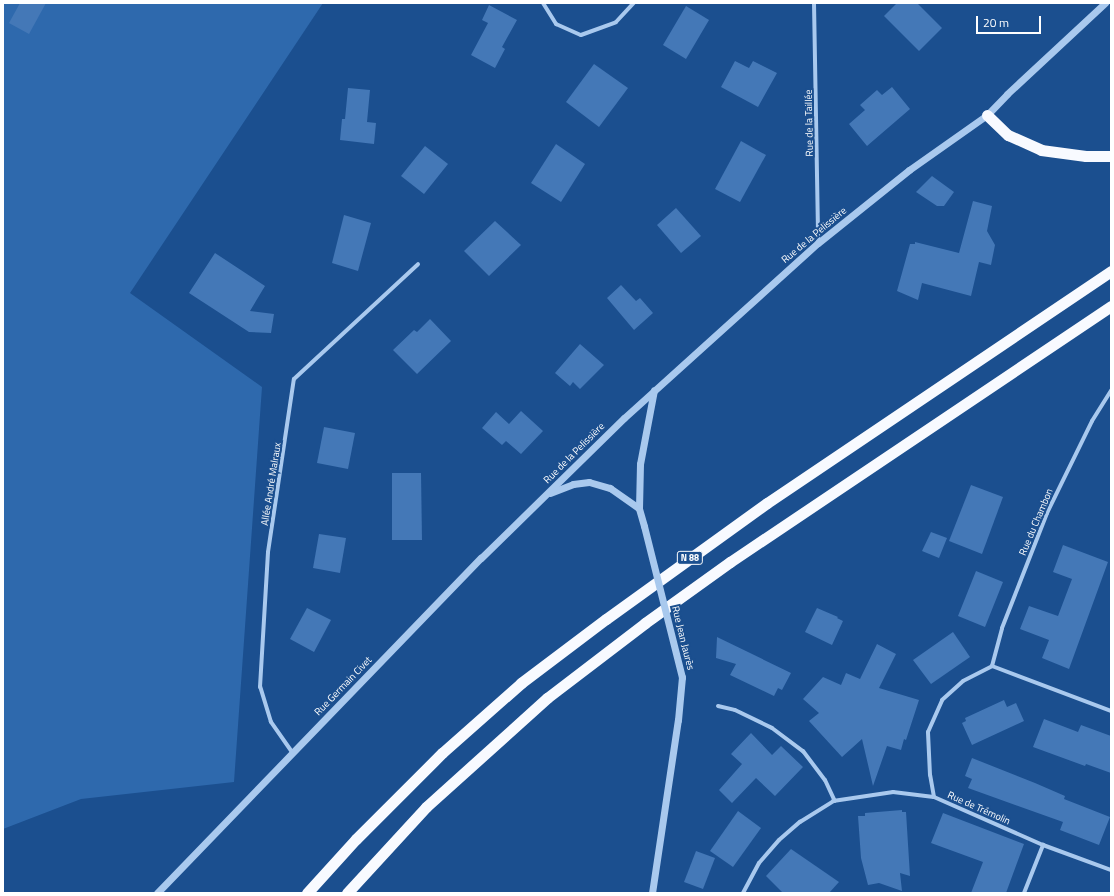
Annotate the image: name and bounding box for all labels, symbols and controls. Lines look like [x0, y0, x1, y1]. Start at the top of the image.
scale bar [978, 8, 1043, 34]
text: 20 m [983, 13, 1009, 32]
street label: Rue de la Taillée [802, 89, 816, 157]
street label: Rue de la Pelissière [779, 204, 849, 266]
street label: Rue de la Pelissière [541, 420, 607, 486]
street label: Allée André Malraux [258, 442, 284, 526]
street label: Rue du Chambon [1016, 487, 1056, 557]
road number: N 88 [676, 551, 704, 565]
street label: Rue Jean Jaurès [669, 605, 697, 671]
street label: Rue Germain Civet [312, 654, 374, 718]
street label: Rue de Trémolin [946, 789, 1012, 827]

